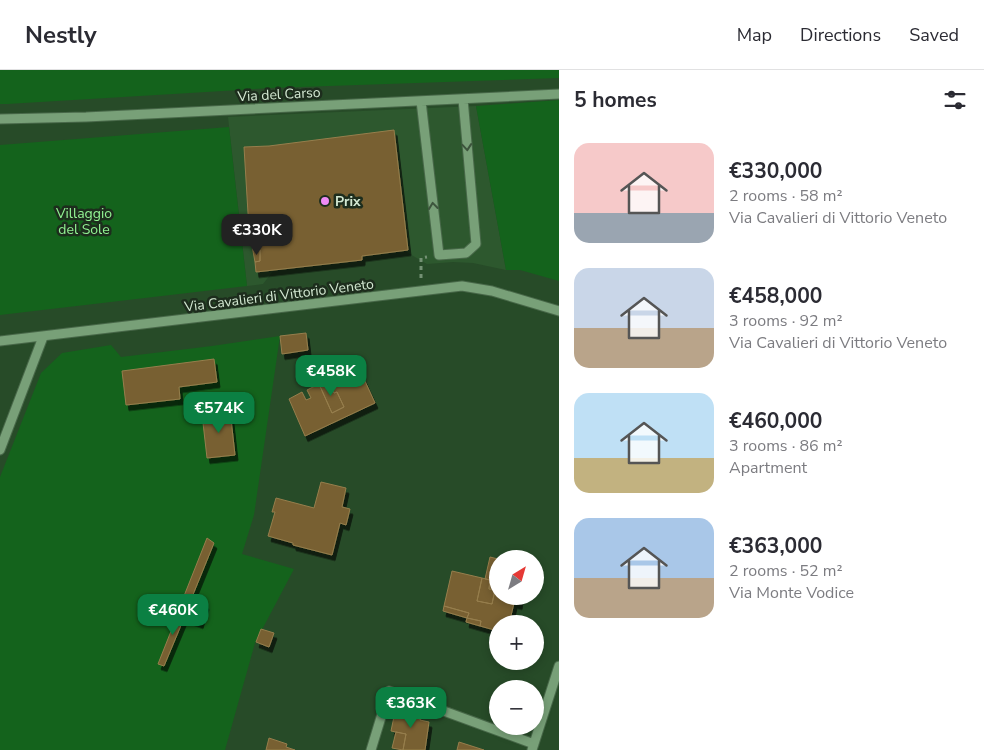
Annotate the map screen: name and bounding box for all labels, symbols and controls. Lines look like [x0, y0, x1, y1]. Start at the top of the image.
text: Nestly [25, 19, 97, 51]
text: Map [737, 23, 772, 47]
text: Directions [800, 23, 881, 47]
text: Saved [909, 23, 959, 47]
street label: Via del Carso [236, 83, 321, 106]
text: 5 homes [574, 86, 657, 114]
icon: filters [941, 86, 969, 114]
one-way arrow [462, 144, 473, 152]
text: €330,000 [729, 157, 822, 185]
icon: home [614, 163, 674, 223]
text: 2 rooms · 58 m² [729, 185, 842, 207]
place label: Prix [335, 192, 361, 211]
marker: Prix [319, 195, 331, 207]
one-way arrow [428, 202, 439, 210]
park label: Villaggio del Sole [55, 204, 112, 239]
text: Via Cavalieri di Vittorio Veneto [729, 207, 947, 229]
pin: €330K [222, 214, 292, 256]
text: €330K [232, 219, 282, 241]
street label: Via Cavalieri di Vittorio Veneto [182, 274, 375, 317]
text: €458,000 [729, 282, 822, 310]
icon: home [614, 288, 674, 348]
text: 3 rooms · 92 m² [729, 310, 842, 332]
text: Via Cavalieri di Vittorio Veneto [729, 332, 947, 354]
pin: €458K [296, 354, 366, 397]
text: €458K [306, 360, 356, 382]
pin: €574K [184, 392, 254, 434]
text: €574K [194, 397, 244, 419]
text: €460,000 [729, 407, 822, 435]
icon: home [614, 413, 674, 473]
text: 3 rooms · 86 m² [729, 435, 842, 457]
text: Apartment [729, 457, 807, 479]
text: €363,000 [729, 532, 822, 560]
icon: home [614, 538, 674, 598]
north arrow [489, 550, 544, 605]
map controls [489, 550, 544, 735]
text: 2 rooms · 52 m² [729, 560, 842, 582]
text: Via Monte Vodice [729, 582, 854, 604]
pin: €460K [138, 594, 208, 636]
text: €460K [148, 599, 198, 621]
button: + [489, 615, 544, 670]
button: − [489, 680, 544, 735]
pin: €363K [376, 686, 446, 729]
text: €363K [386, 692, 436, 714]

